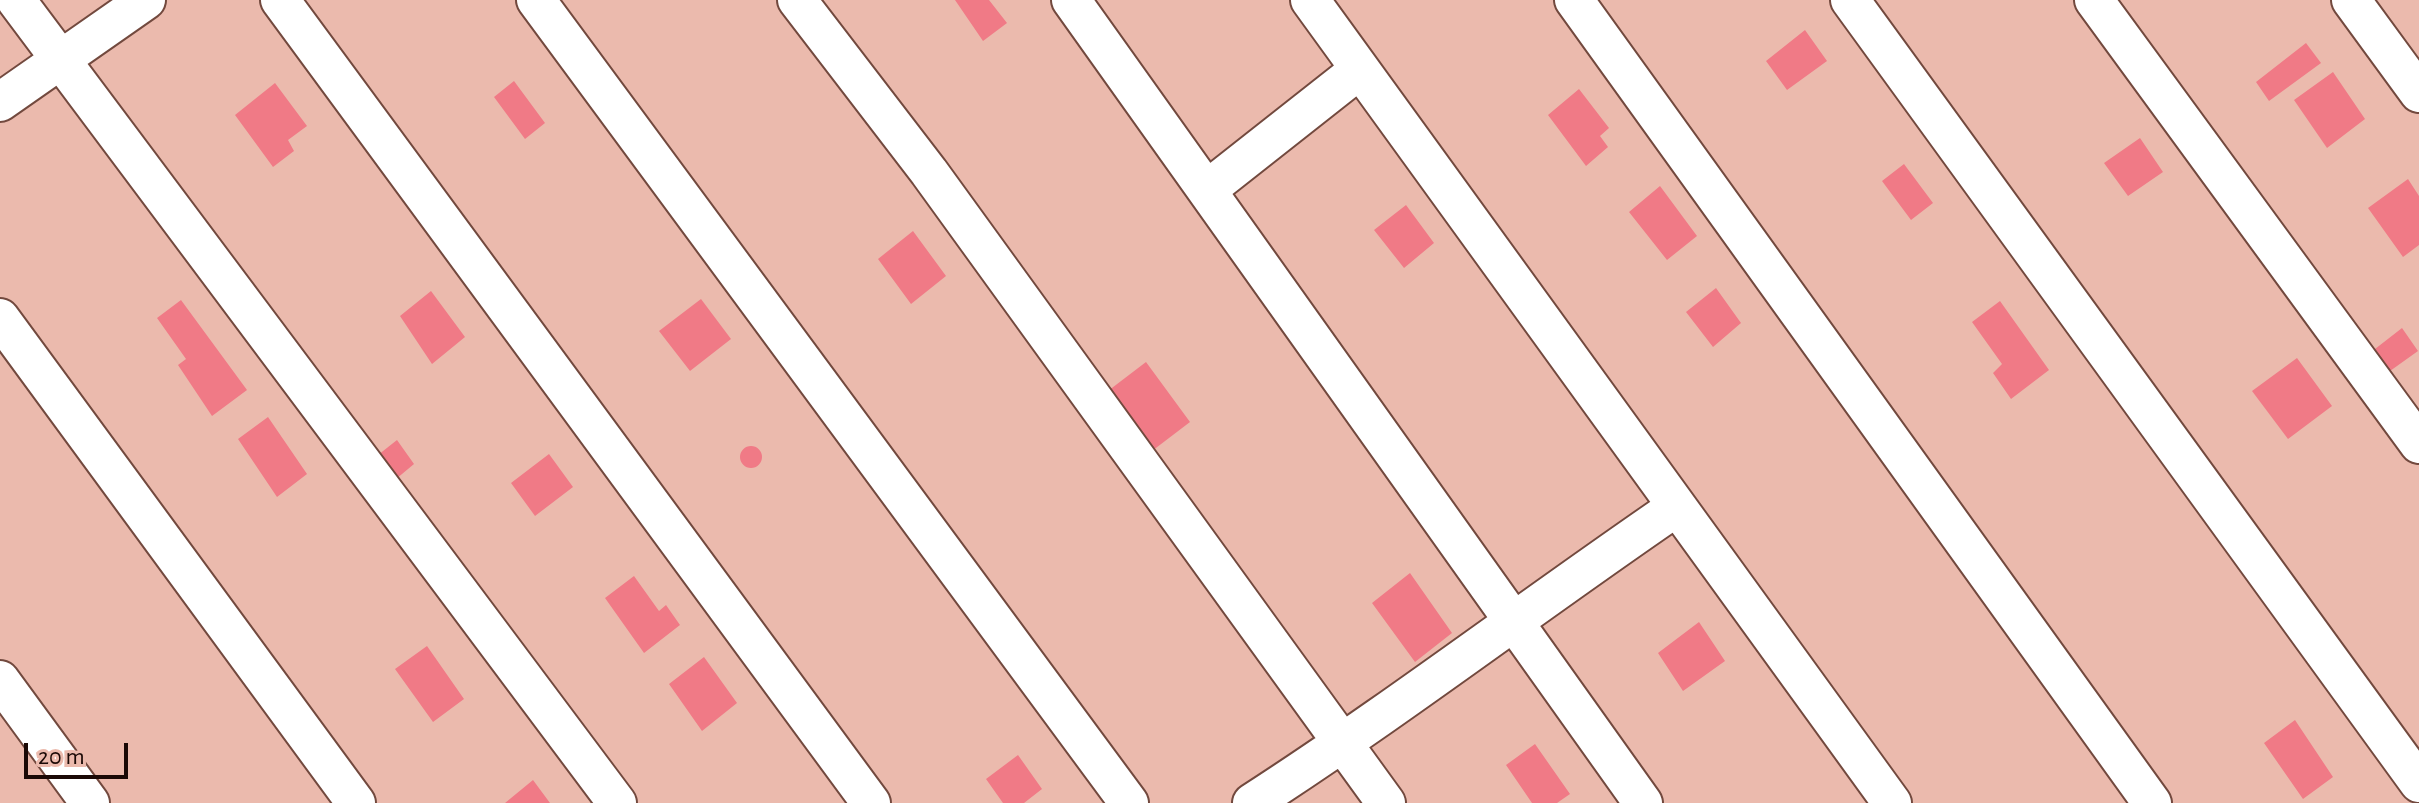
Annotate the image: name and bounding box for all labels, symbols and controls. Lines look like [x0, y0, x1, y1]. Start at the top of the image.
scale bar [28, 727, 132, 777]
text: 20 m [38, 745, 85, 769]

